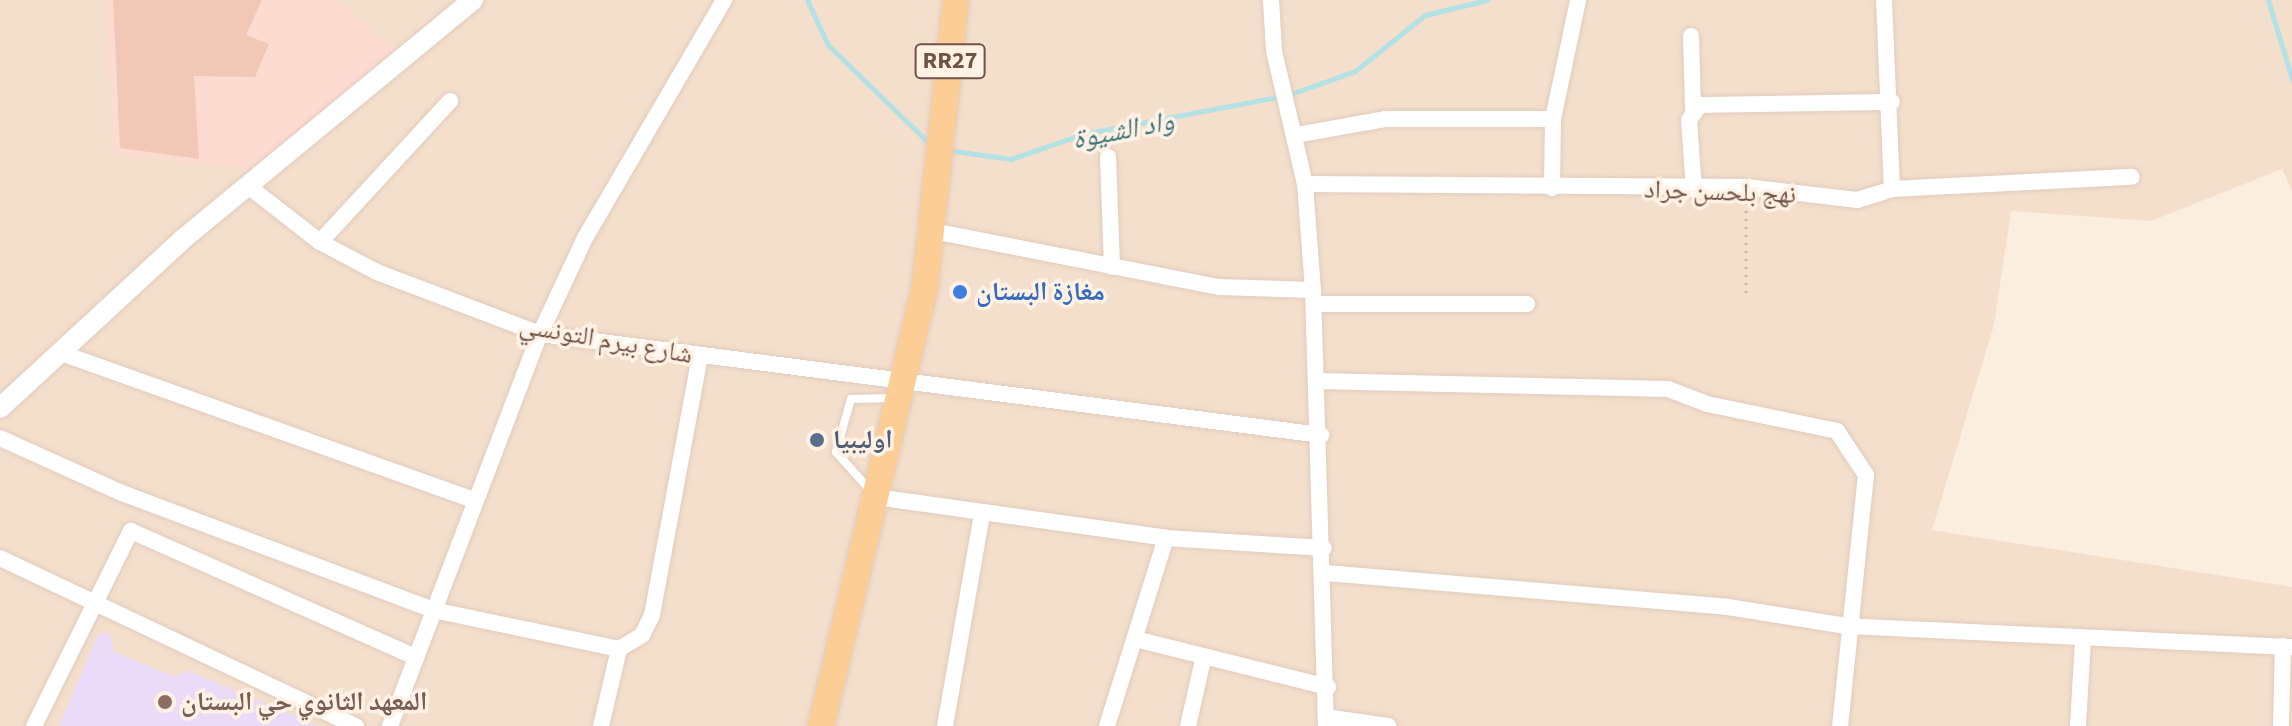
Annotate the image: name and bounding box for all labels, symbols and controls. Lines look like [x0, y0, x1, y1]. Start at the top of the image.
road number: RR27 [914, 41, 986, 81]
water label: واد الشيوة [1069, 104, 1177, 156]
street label: نهج بلحسن جراد [1643, 174, 1797, 210]
place label: مغازة البستان [976, 276, 1105, 308]
marker: مغازة البستان [951, 283, 969, 301]
street label: شارع بيرم التونسي [517, 309, 695, 371]
place label: اوليبيا [833, 424, 893, 456]
marker: اوليبيا [808, 431, 826, 449]
place label: المعهد الثانوي حي البستان [181, 686, 427, 718]
marker: المعهد الثانوي حي البستان [156, 693, 174, 711]

